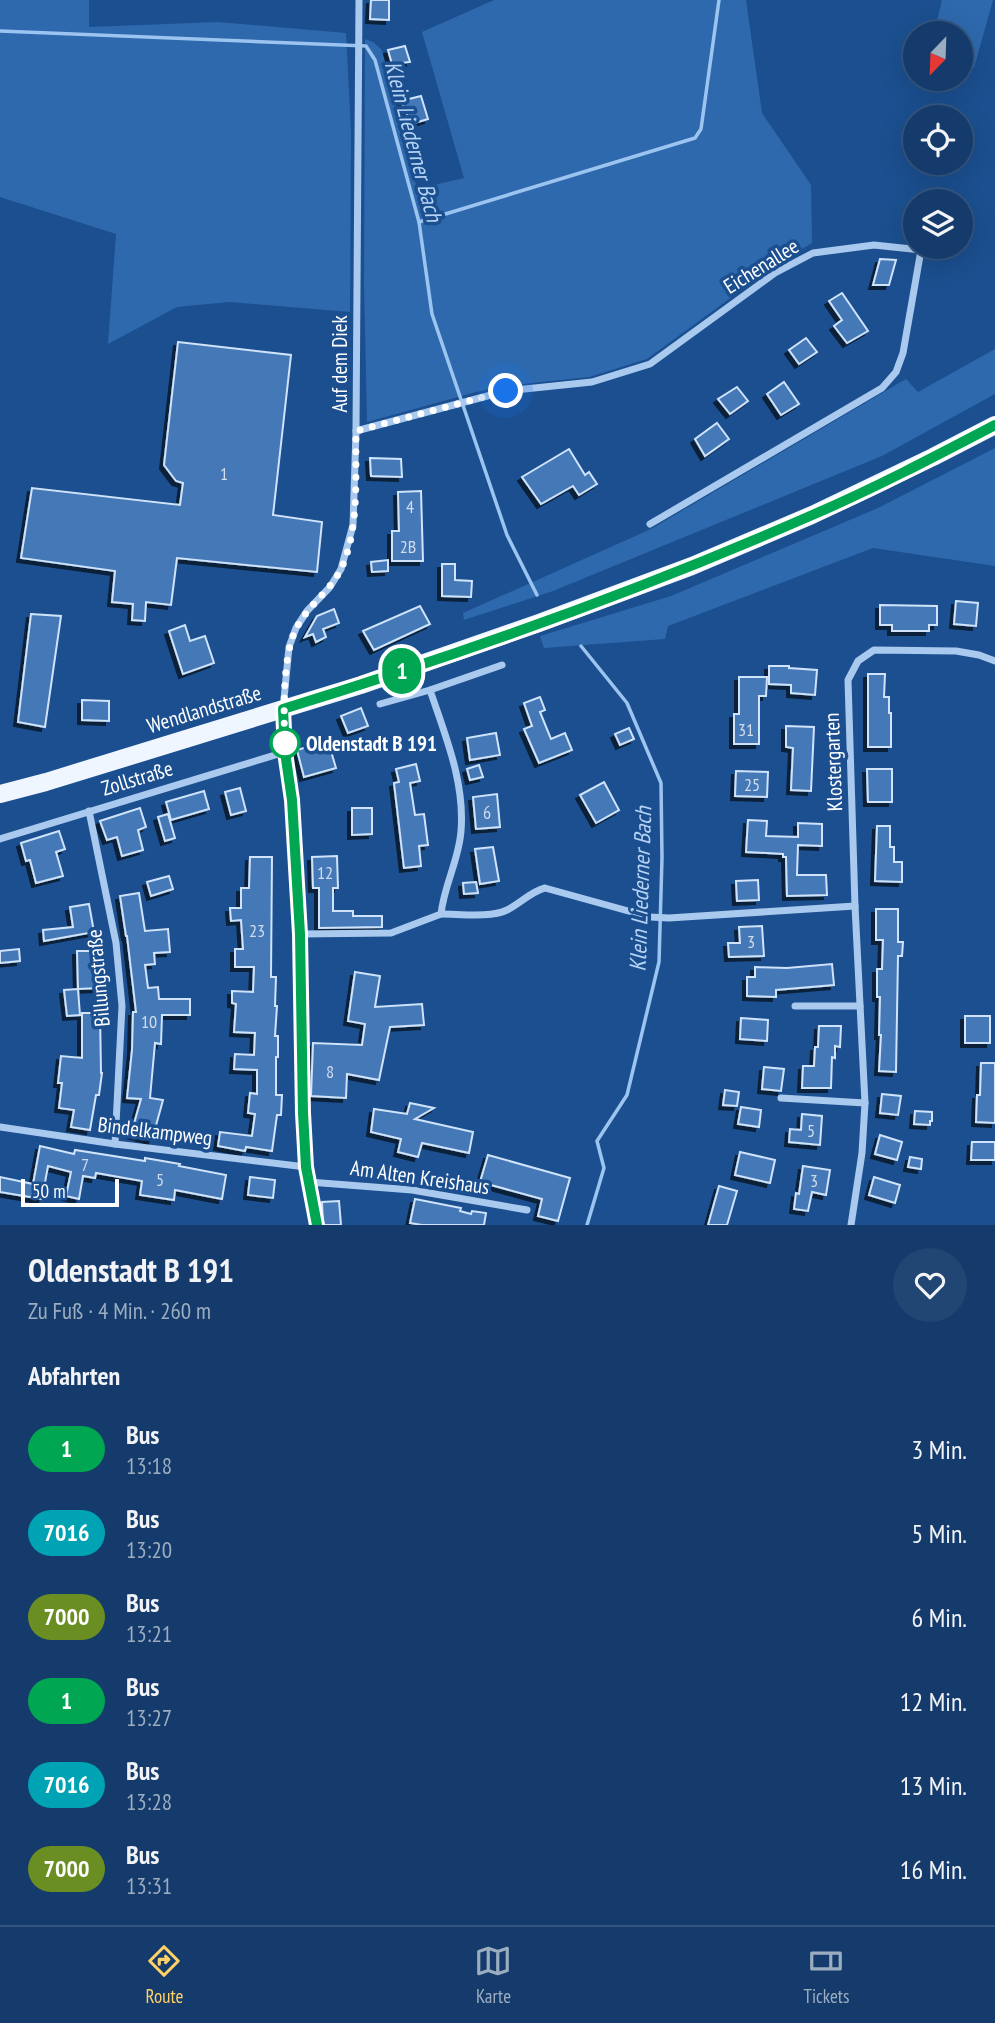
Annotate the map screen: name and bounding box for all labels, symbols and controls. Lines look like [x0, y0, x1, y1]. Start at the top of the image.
north arrow [903, 21, 973, 91]
map controls [903, 21, 973, 259]
water label: Klein Liederner Bach [379, 58, 450, 226]
button: locate [903, 105, 973, 175]
button: layers [903, 189, 973, 259]
street label: Eichenallee [718, 232, 804, 300]
street label: Auf dem Diek [326, 315, 353, 413]
your location [488, 373, 523, 408]
house number: 1 [220, 462, 228, 485]
house number: 4 [406, 495, 414, 518]
house number: 2B [400, 535, 416, 558]
line badge: 1 [379, 648, 425, 694]
text: 1 [396, 655, 408, 686]
street label: Wendlandstraße [144, 679, 264, 739]
street label: Klostergarten [818, 712, 848, 812]
house number: 31 [738, 718, 754, 741]
marker: Oldenstadt B 191 [270, 728, 300, 758]
place label: Oldenstadt B 191 [306, 730, 437, 757]
street label: Zollstraße [98, 754, 176, 802]
house number: 25 [744, 773, 760, 796]
house number: 6 [483, 801, 491, 824]
water label: Klein Liederner Bach [623, 804, 657, 972]
house number: 12 [317, 861, 333, 884]
house number: 23 [249, 919, 265, 942]
street label: Billungstraße [80, 928, 116, 1028]
house number: 3 [747, 930, 755, 953]
house number: 10 [141, 1010, 157, 1033]
house number: 8 [326, 1060, 334, 1083]
street label: Bindelkampweg [96, 1111, 214, 1151]
house number: 5 [807, 1119, 815, 1142]
house number: 7 [81, 1153, 89, 1176]
street label: Am Alten Kreishaus [349, 1154, 491, 1200]
house number: 5 [156, 1168, 164, 1191]
house number: 3 [810, 1169, 818, 1192]
scale bar [21, 1176, 119, 1208]
text: 50 m [32, 1179, 66, 1203]
text: Oldenstadt B 191 [28, 1248, 234, 1291]
button: heart [893, 1248, 967, 1322]
text: Zu Fuß · 4 Min. · 260 m [28, 1296, 211, 1325]
text: Abfahrten [28, 1359, 120, 1392]
text: Bus [126, 1418, 159, 1451]
text: 1 [61, 1433, 72, 1464]
text: 3 Min. [912, 1433, 967, 1466]
text: 13:18 [126, 1451, 172, 1480]
text: Bus [126, 1502, 159, 1535]
text: 7016 [44, 1517, 89, 1548]
text: 5 Min. [912, 1517, 967, 1550]
text: 13:20 [126, 1535, 172, 1564]
text: Bus [126, 1586, 159, 1619]
text: 7000 [44, 1601, 89, 1632]
text: 6 Min. [912, 1601, 967, 1634]
text: 13:21 [126, 1619, 172, 1648]
text: Bus [126, 1670, 159, 1703]
text: 1 [61, 1685, 72, 1716]
text: 12 Min. [900, 1685, 967, 1718]
text: 13:27 [126, 1703, 172, 1732]
text: Bus [126, 1754, 159, 1787]
text: 7016 [44, 1769, 89, 1800]
text: 13 Min. [900, 1769, 967, 1802]
text: 13:28 [126, 1787, 172, 1816]
text: Bus [126, 1838, 159, 1871]
text: 7000 [44, 1853, 89, 1884]
text: 16 Min. [900, 1853, 967, 1886]
text: 13:31 [126, 1871, 172, 1900]
tab: Route [145, 1942, 183, 2008]
tab: Karte [474, 1942, 512, 2008]
tab: Tickets [803, 1942, 849, 2008]

